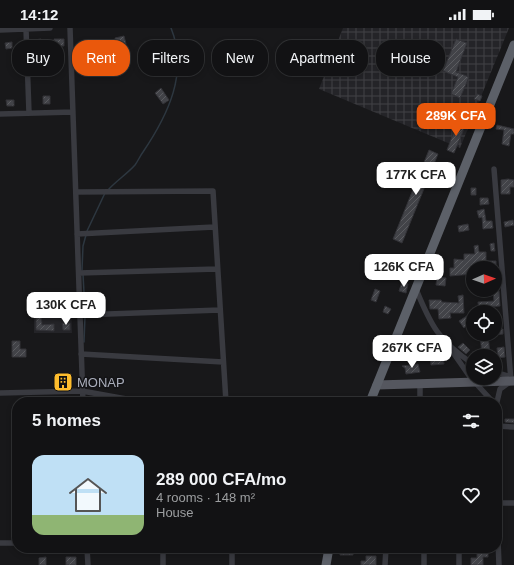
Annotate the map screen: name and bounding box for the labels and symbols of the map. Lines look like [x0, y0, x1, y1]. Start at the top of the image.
pin: 289K CFA [415, 103, 497, 137]
pin: 177K CFA [375, 162, 457, 196]
pin: 126K CFA [363, 254, 445, 288]
north arrow [466, 261, 502, 297]
pin: 130K CFA [25, 292, 107, 326]
pin: 267K CFA [371, 335, 453, 369]
building icon: MONAP [52, 371, 74, 393]
place label: MONAP [77, 375, 125, 390]

